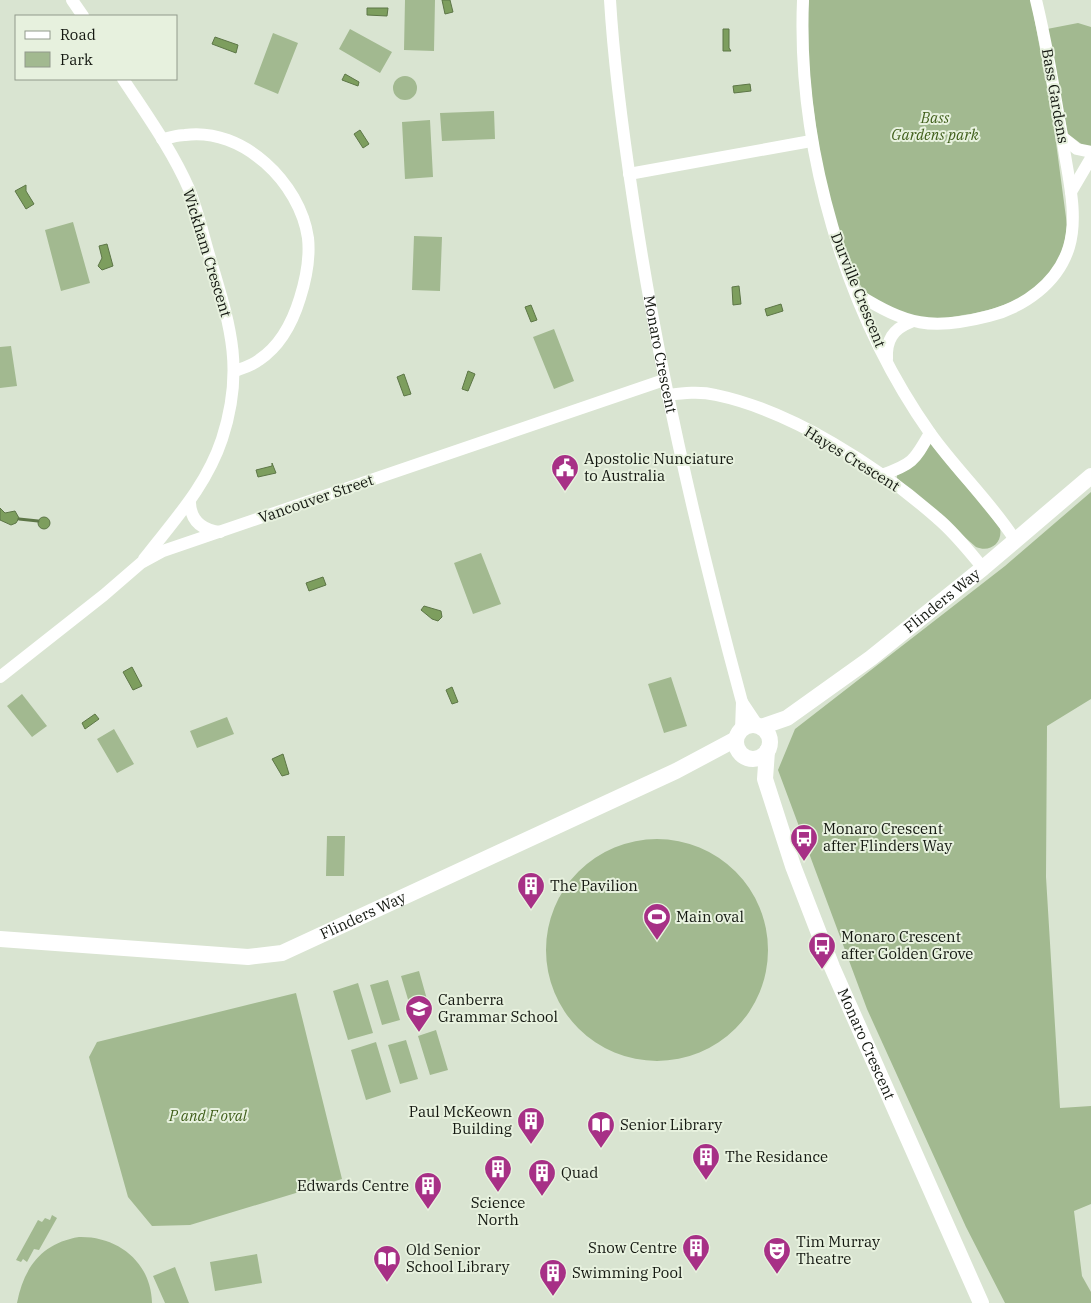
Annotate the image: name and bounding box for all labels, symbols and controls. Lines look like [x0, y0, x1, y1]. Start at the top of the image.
legend [15, 15, 178, 80]
text: Road [60, 25, 96, 44]
street label: Bass Gardens [1038, 47, 1073, 145]
text: Park [60, 50, 93, 69]
park label: Bass Gardens park [891, 108, 979, 144]
street label: Wickham Crescent [179, 187, 236, 319]
street label: Durville Crescent [827, 230, 890, 350]
street label: Monaro Crescent [640, 294, 681, 415]
street label: Hayes Crescent [801, 422, 903, 495]
place label: Apostolic Nunciature to Australia [584, 449, 734, 485]
public building icon: Apostolic Nunciature to Australia [550, 453, 580, 492]
street label: Vancouver Street [256, 470, 376, 527]
street label: Flinders Way [900, 564, 984, 637]
place label: Monaro Crescent after Flinders Way [823, 819, 952, 855]
bus stop icon: Monaro Crescent after Flinders Way [789, 823, 819, 862]
building icon: The Pavilion [516, 871, 546, 910]
place label: The Pavilion [550, 876, 638, 895]
street label: Flinders Way [317, 887, 409, 943]
sports icon: Main oval [642, 902, 672, 941]
place label: Main oval [676, 907, 744, 926]
place label: Monaro Crescent after Golden Grove [841, 927, 973, 963]
bus stop icon: Monaro Crescent after Golden Grove [807, 931, 837, 970]
street label: Monaro Crescent [834, 985, 900, 1103]
place label: Canberra Grammar School [438, 990, 558, 1026]
school or university icon: Canberra Grammar School [404, 994, 434, 1033]
place label: Paul McKeown Building [409, 1102, 512, 1138]
park label: P and F oval [168, 1106, 248, 1125]
building icon: Paul McKeown Building [516, 1106, 546, 1145]
library icon: Senior Library [586, 1110, 616, 1149]
place label: Senior Library [620, 1115, 722, 1134]
building icon: The Residance [691, 1142, 721, 1181]
place label: The Residance [725, 1147, 828, 1166]
building icon: Science North [483, 1154, 513, 1193]
building icon: Quad [527, 1158, 557, 1197]
place label: Quad [561, 1163, 598, 1182]
building icon: Edwards Centre [413, 1171, 443, 1210]
place label: Edwards Centre [297, 1176, 409, 1195]
place label: Science North [471, 1193, 525, 1229]
place label: Tim Murray Theatre [796, 1232, 880, 1268]
building icon: Snow Centre [681, 1233, 711, 1272]
theatre icon: Tim Murray Theatre [762, 1236, 792, 1275]
place label: Snow Centre [588, 1238, 677, 1257]
place label: Old Senior School Library [406, 1240, 510, 1276]
library icon: Old Senior School Library [372, 1244, 402, 1283]
building icon: Swimming Pool [538, 1258, 568, 1297]
place label: Swimming Pool [572, 1263, 682, 1282]

